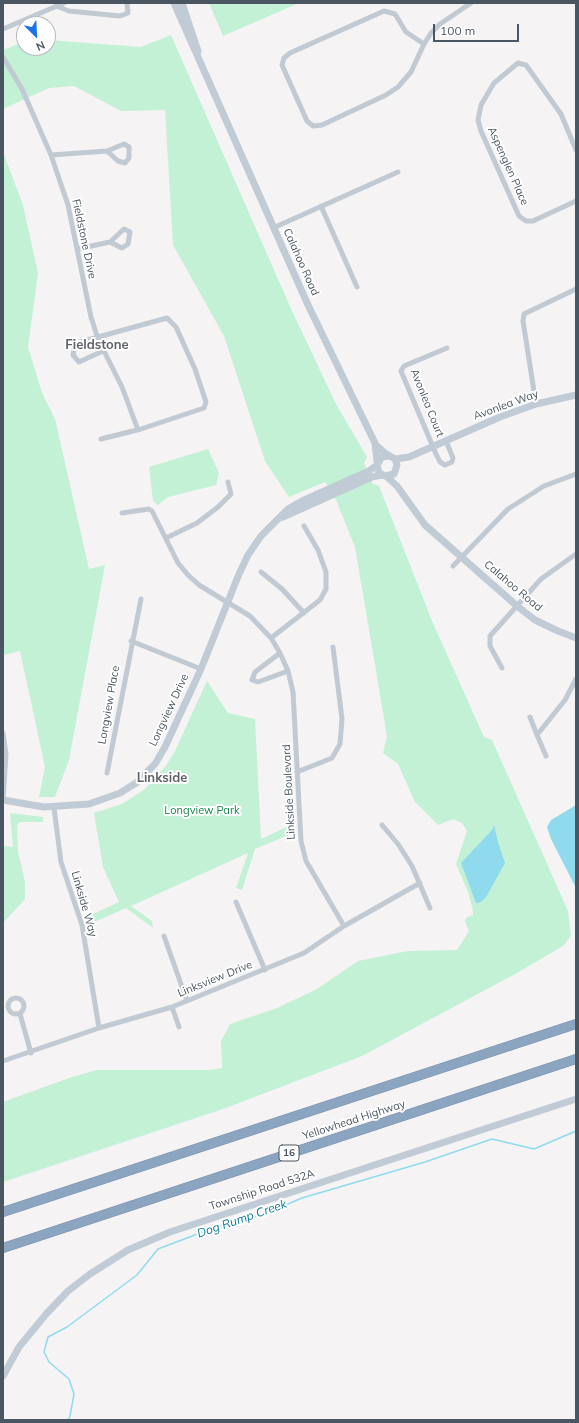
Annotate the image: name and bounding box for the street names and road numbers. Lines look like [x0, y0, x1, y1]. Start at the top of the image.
street label: Aspenglen Place [485, 125, 531, 207]
street label: Fieldstone Drive [69, 198, 99, 280]
street label: Calahoo Road [280, 226, 322, 298]
street label: Avonlea Court [407, 367, 447, 439]
street label: Avonlea Way [472, 387, 540, 423]
street label: Calahoo Road [481, 558, 545, 614]
street label: Longview Place [96, 665, 122, 745]
street label: Longview Drive [146, 672, 192, 748]
street label: Linkside Boulevard [280, 744, 298, 840]
street label: Linkside Way [68, 869, 100, 939]
street label: Linksview Drive [176, 958, 254, 1000]
street label: Yellowhead Highway [301, 1097, 407, 1143]
road number: 16 [279, 1145, 299, 1161]
street label: Township Road 532A [208, 1167, 316, 1213]

